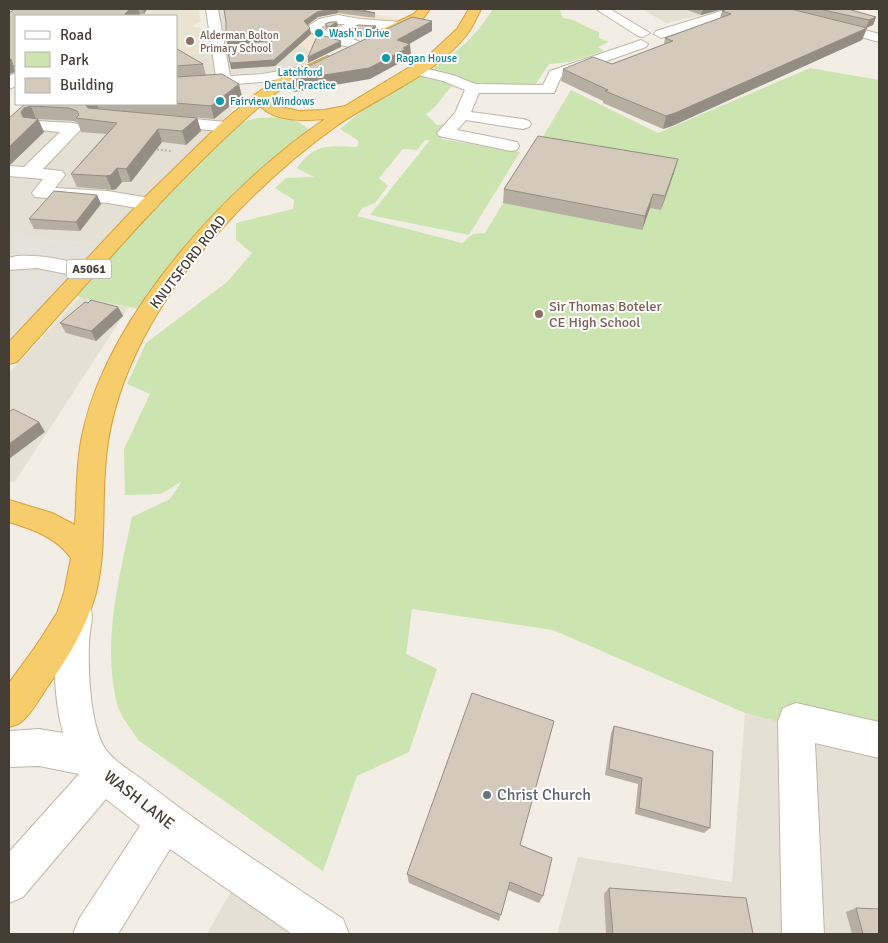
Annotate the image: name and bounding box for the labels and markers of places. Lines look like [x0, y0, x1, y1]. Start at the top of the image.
marker: Wash'n Drive [313, 27, 325, 39]
place label: Wash'n Drive [329, 27, 390, 40]
place label: Alderman Bolton Primary School [200, 29, 279, 55]
marker: Alderman Bolton Primary School [184, 35, 196, 47]
marker: Latchford Dental Practice [294, 52, 306, 64]
marker: Ragan House [380, 52, 392, 64]
place label: Ragan House [396, 52, 457, 65]
place label: Latchford Dental Practice [264, 66, 336, 92]
marker: Fairview Windows [214, 95, 226, 107]
place label: Fairview Windows [230, 95, 315, 108]
place label: Sir Thomas Boteler CE High School [549, 298, 662, 331]
marker: Sir Thomas Boteler CE High School [533, 308, 545, 320]
place label: Christ Church [497, 785, 591, 805]
marker: Christ Church [481, 789, 493, 801]

